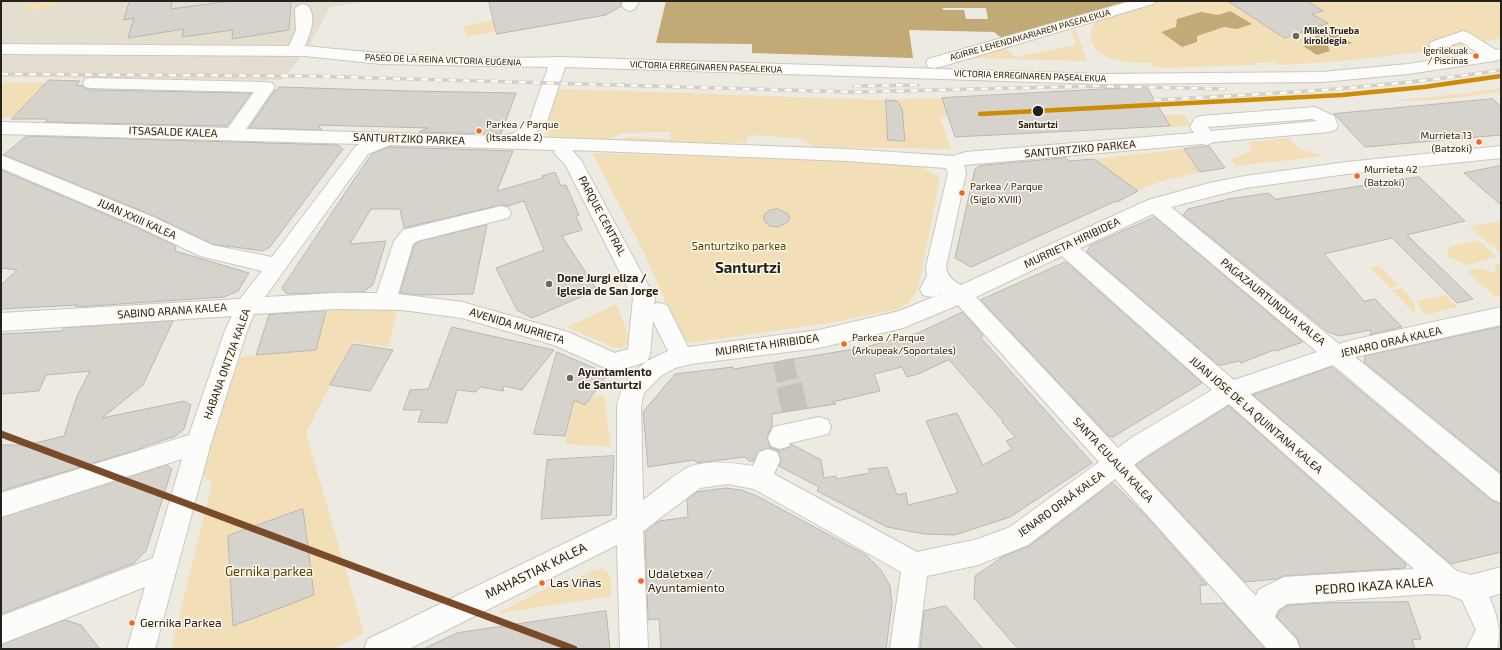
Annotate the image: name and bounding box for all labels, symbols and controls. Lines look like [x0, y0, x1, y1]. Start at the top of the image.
street label: AGIRRE LEHENDAKARIAREN PASEALEKUA [948, 7, 1112, 63]
place label: Mikel Trueba kiroldegia [1304, 26, 1359, 47]
marker: Mikel Trueba kiroldegia [1291, 31, 1301, 41]
place label: Igerilekuak / Piscinas [1423, 46, 1468, 67]
marker: Igerilekuak / Piscinas [1471, 51, 1481, 61]
street label: PASEO DE LA REINA VICTORIA EUGENIA [365, 52, 521, 68]
street label: VICTORIA ERREGINAREN PASEALEKUA [630, 59, 782, 75]
street label: VICTORIA ERREGINAREN PASEALEKUA [954, 68, 1106, 84]
marker: Santurtzi [1031, 104, 1045, 118]
place label: Parkea / Parque (Itsasalde 2) [486, 119, 559, 142]
place label: Santurtzi [1018, 120, 1058, 130]
street label: ITSASALDE KALEA [128, 124, 218, 140]
marker: Parkea / Parque (Itsasalde 2) [474, 126, 484, 136]
street label: SANTURTZIKO PARKEA [353, 130, 465, 148]
place label: Murrieta 13 (Batzoki) [1421, 130, 1472, 154]
marker: Murrieta 13 (Batzoki) [1474, 137, 1484, 147]
street label: SANTURTZIKO PARKEA [1024, 138, 1136, 160]
place label: Murrieta 42 (Batzoki) [1364, 164, 1418, 188]
marker: Murrieta 42 (Batzoki) [1352, 171, 1362, 181]
street label: PARQUE CENTRAL [575, 174, 629, 258]
place label: Parkea / Parque (Siglo XVIII) [970, 181, 1043, 204]
marker: Parkea / Parque (Siglo XVIII) [957, 188, 967, 198]
street label: JUAN XXIII KALEA [96, 196, 178, 242]
street label: MURRIETA HIRIBIDEA [1022, 215, 1122, 271]
park label: Santurtziko parkea [692, 239, 786, 253]
street label: PAGAZAURTUNDUA KALEA [1218, 256, 1328, 348]
district label: Santurtzi [715, 259, 781, 277]
place label: Done Jurgi eliza / Iglesia de San Jorge [557, 271, 659, 297]
marker: Done Jurgi eliza / Iglesia de San Jorge [544, 279, 554, 289]
street label: SABINO ARANA KALEA [117, 301, 227, 321]
street label: AVENIDA MURRIETA [468, 305, 566, 347]
street label: HABANA ONTZIA KALEA [201, 307, 253, 421]
street label: JENARO ORAÁ KALEA [1339, 324, 1443, 360]
street label: MURRIETA HIRIBIDEA [714, 331, 820, 359]
place label: Parkea / Parque (Arkupeak/Soportales) [852, 332, 956, 356]
marker: Parkea / Parque (Arkupeak/Soportales) [839, 339, 849, 349]
street label: JUAN JOSE DE LA QUINTANA KALEA [1187, 354, 1325, 476]
place label: Ayuntamiento de Santurtzi [578, 365, 652, 391]
marker: Ayuntamiento de Santurtzi [565, 373, 575, 383]
street label: SANTA EULALIA KALEA [1070, 415, 1156, 505]
street label: JENARO ORAÁ KALEA [1015, 468, 1107, 540]
street label: MAHASTIAK KALEA [483, 540, 589, 602]
park label: Gernika parkea [225, 564, 313, 580]
place label: Udaletxea / Ayuntamiento [648, 567, 725, 595]
street label: PEDRO IKAZA KALEA [1314, 574, 1434, 598]
place label: Las Viñas [550, 576, 601, 590]
marker: Udaletxea / Ayuntamiento [636, 576, 646, 586]
marker: Las Viñas [537, 578, 547, 588]
place label: Gernika Parkea [140, 616, 222, 630]
marker: Gernika Parkea [127, 618, 137, 628]

